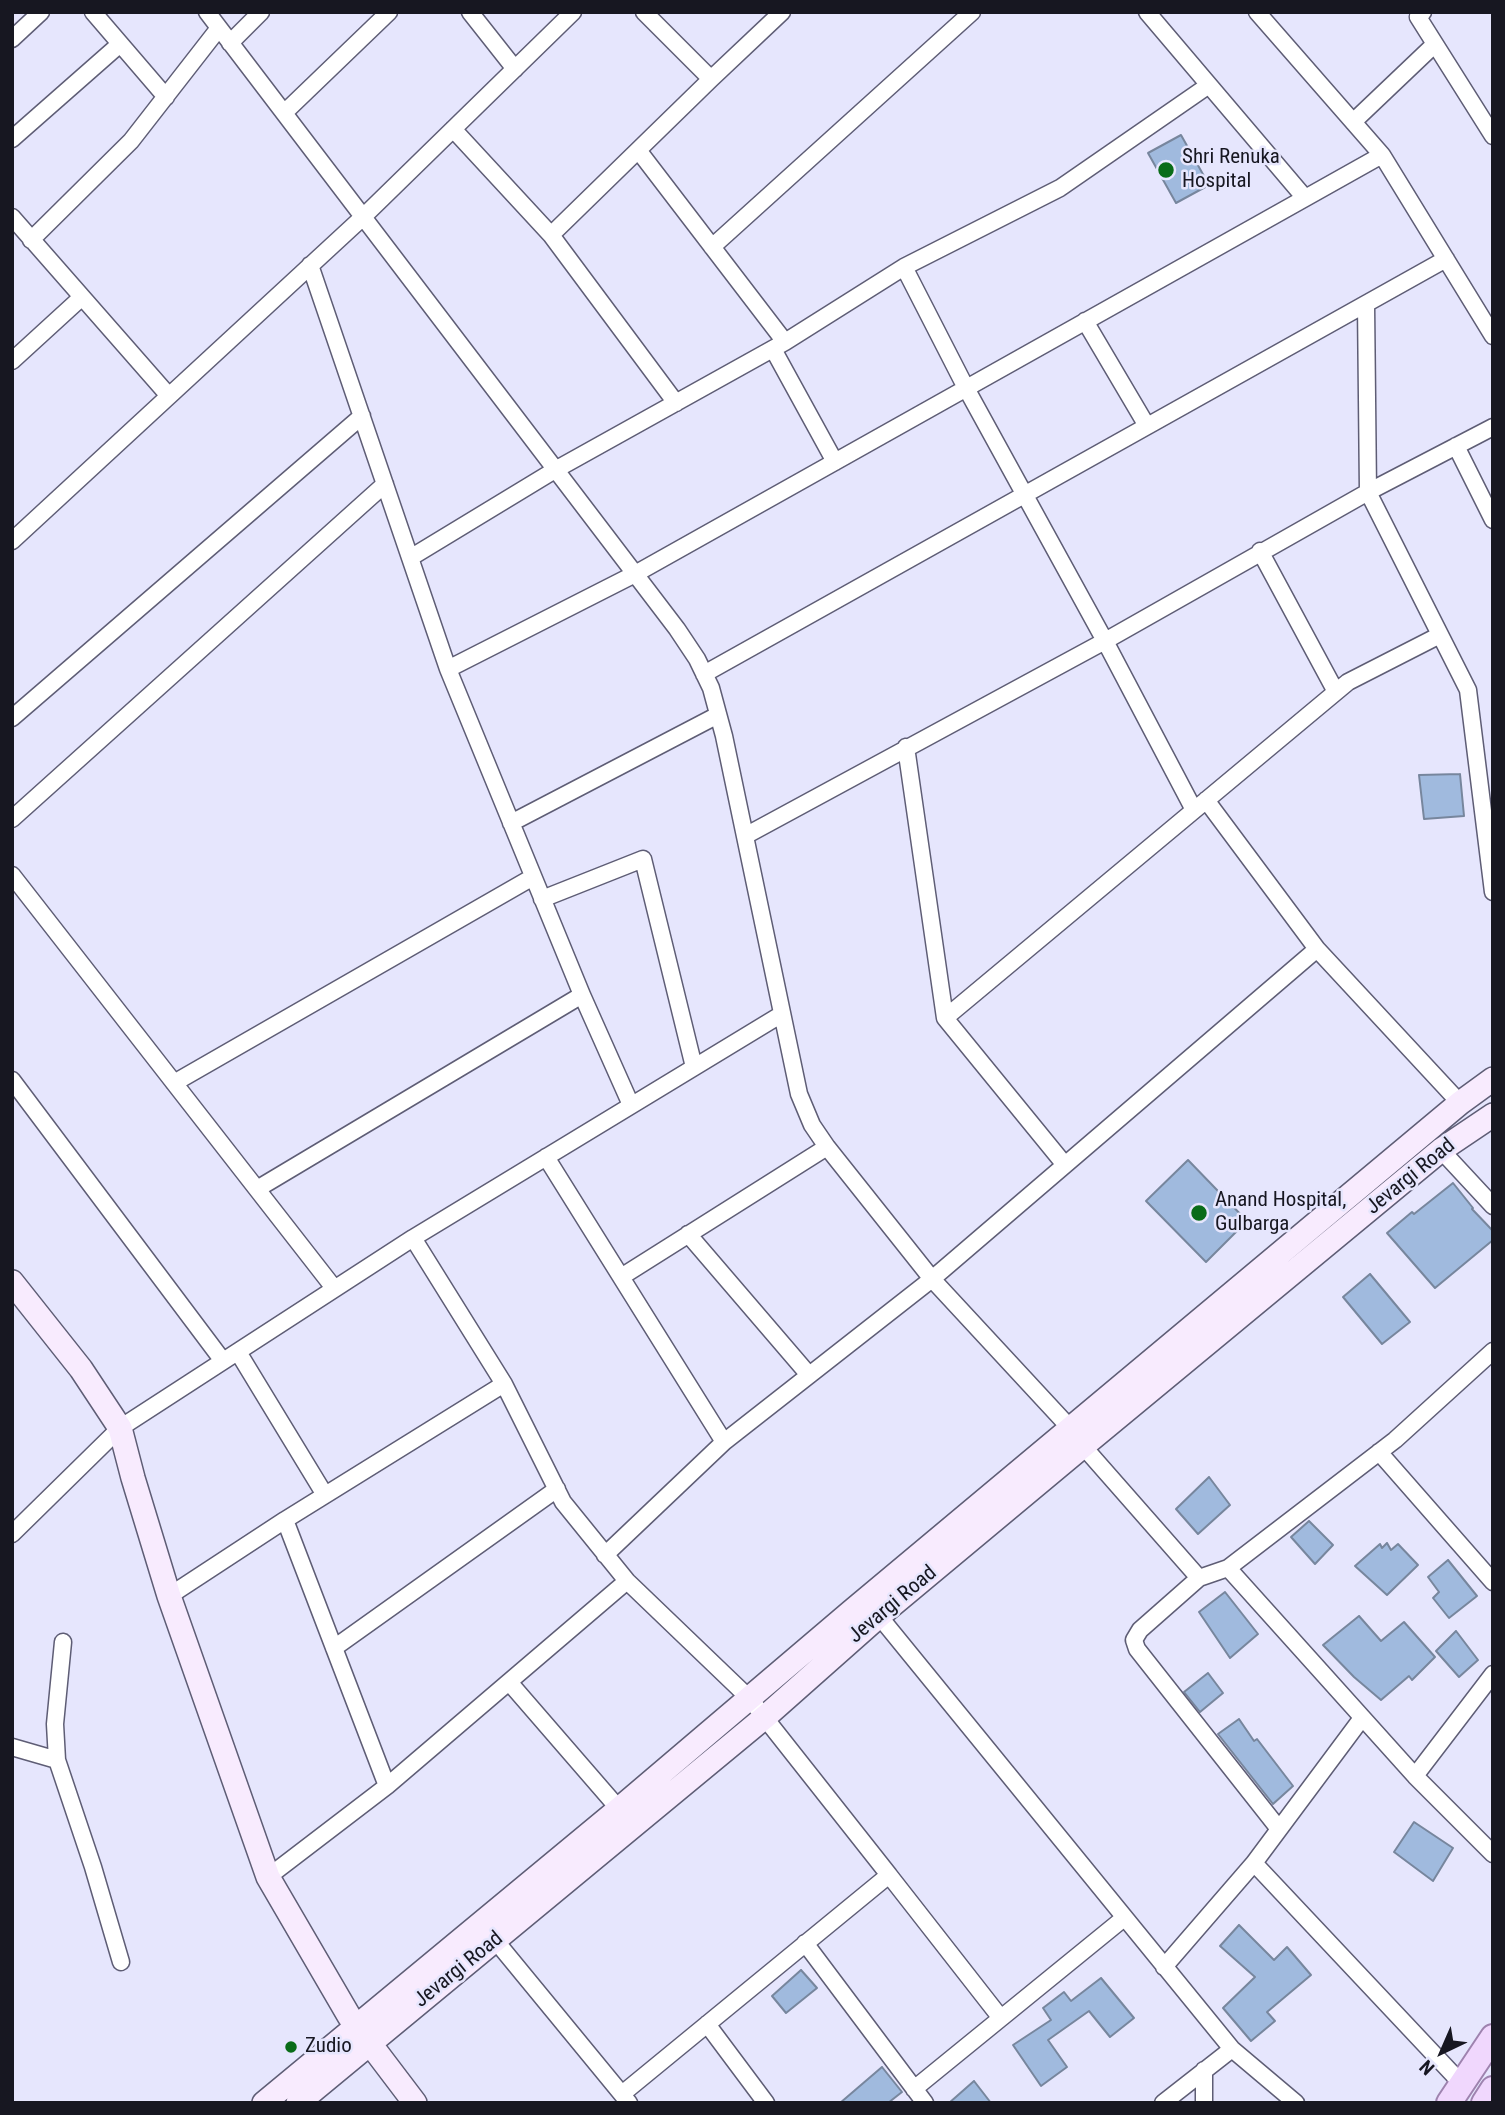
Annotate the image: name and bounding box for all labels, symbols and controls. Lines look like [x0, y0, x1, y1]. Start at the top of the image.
place label: Shri Renuka Hospital [1182, 145, 1280, 195]
marker: Shri Renuka Hospital [1156, 160, 1176, 180]
street label: Jevargi Road [1361, 1134, 1461, 1220]
place label: Anand Hospital, Gulbarga [1215, 1188, 1346, 1238]
marker: Anand Hospital, Gulbarga [1189, 1203, 1209, 1223]
street label: Jevargi Road [844, 1561, 942, 1649]
street label: Jevargi Road [409, 1927, 509, 2013]
north arrow [1407, 2017, 1477, 2087]
place label: Zudio [305, 2034, 352, 2060]
marker: Zudio [283, 2039, 299, 2055]
text: N [1415, 2055, 1439, 2080]

